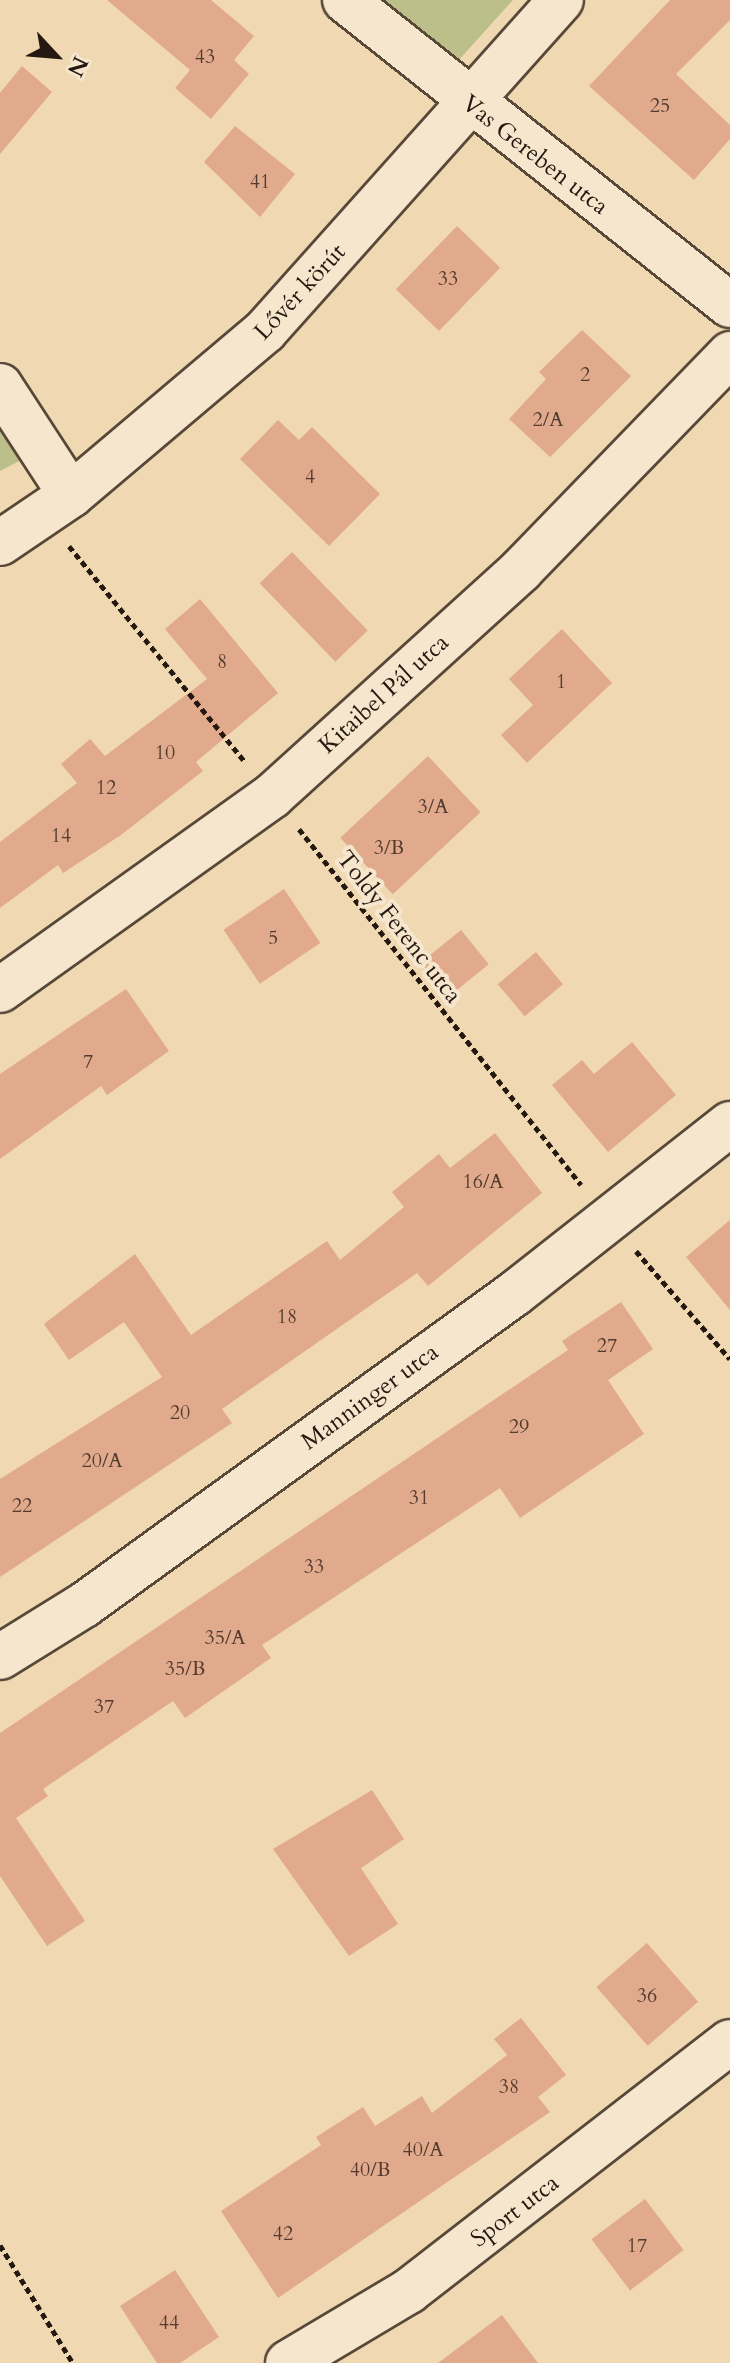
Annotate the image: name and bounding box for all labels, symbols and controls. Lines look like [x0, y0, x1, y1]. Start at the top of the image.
north arrow [16, 16, 96, 96]
house number: 43 [195, 44, 215, 68]
text: N [60, 51, 95, 82]
street label: Vas Gereben utca [456, 89, 614, 221]
house number: 25 [650, 93, 670, 117]
house number: 41 [250, 169, 270, 193]
street label: Lővér körút [248, 238, 352, 346]
house number: 33 [438, 266, 458, 290]
house number: 2 [580, 362, 590, 386]
house number: 2/A [533, 407, 563, 431]
house number: 4 [305, 464, 315, 488]
street label: Kitaibel Pál utca [313, 628, 455, 760]
house number: 8 [217, 649, 227, 673]
house number: 1 [556, 669, 566, 693]
house number: 10 [155, 740, 175, 764]
house number: 12 [96, 775, 116, 799]
house number: 3/A [418, 794, 448, 818]
house number: 14 [51, 823, 71, 847]
house number: 3/B [374, 835, 404, 859]
street label: Toldy Ferenc utca [330, 845, 468, 1009]
house number: 5 [268, 925, 278, 949]
house number: 7 [83, 1049, 93, 1073]
house number: 16/A [462, 1169, 504, 1193]
house number: 18 [277, 1304, 297, 1328]
house number: 27 [597, 1333, 617, 1357]
street label: Manninger utca [296, 1338, 444, 1456]
house number: 20 [170, 1400, 190, 1424]
house number: 29 [509, 1414, 529, 1438]
house number: 20/A [81, 1448, 123, 1472]
house number: 31 [409, 1485, 429, 1509]
house number: 22 [12, 1493, 32, 1517]
house number: 33 [304, 1554, 324, 1578]
house number: 35/A [204, 1625, 246, 1649]
house number: 35/B [165, 1656, 205, 1680]
house number: 37 [94, 1694, 114, 1718]
house number: 36 [637, 1983, 657, 2007]
house number: 38 [499, 2074, 519, 2098]
house number: 40/A [402, 2137, 444, 2161]
house number: 40/B [350, 2157, 390, 2181]
street label: Sport utca [465, 2169, 565, 2253]
house number: 42 [273, 2221, 293, 2245]
house number: 17 [627, 2233, 647, 2257]
house number: 44 [159, 2310, 179, 2334]

